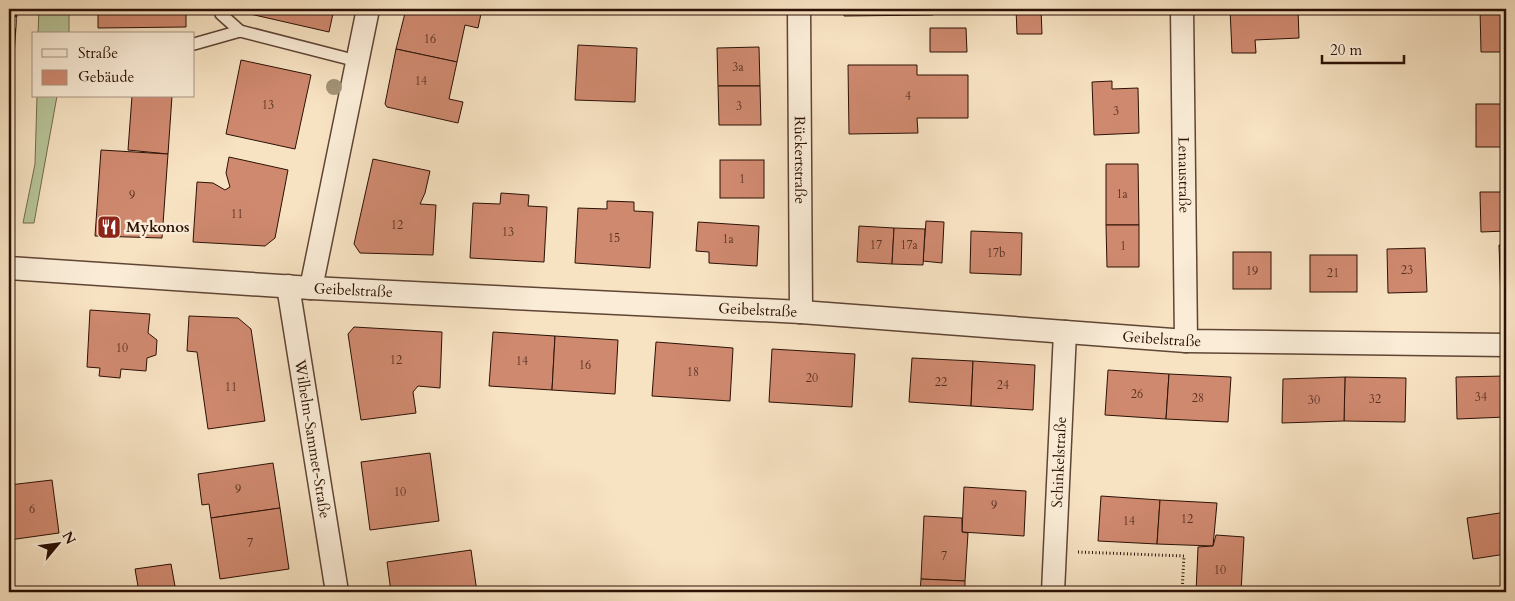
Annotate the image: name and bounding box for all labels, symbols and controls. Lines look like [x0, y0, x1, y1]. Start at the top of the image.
house number: 16 [424, 31, 436, 47]
legend [32, 32, 195, 98]
scale bar [1322, 32, 1405, 64]
text: 20 m [1330, 40, 1362, 60]
text: Straße [78, 43, 118, 63]
house number: 3a [732, 59, 744, 75]
text: Gebäude [78, 67, 135, 87]
house number: 14 [415, 73, 427, 89]
house number: 4 [905, 88, 911, 104]
house number: 13 [262, 97, 274, 113]
house number: 3 [736, 98, 742, 114]
house number: 3 [1113, 103, 1119, 119]
street label: Rückertstraße [790, 116, 810, 204]
street label: Lenaustraße [1174, 137, 1194, 214]
house number: 1 [739, 171, 745, 187]
house number: 1a [1116, 186, 1128, 202]
house number: 9 [129, 187, 135, 203]
house number: 11 [231, 206, 243, 222]
restaurant icon: Mykonos [96, 214, 122, 240]
place label: Mykonos [126, 217, 190, 237]
house number: 12 [391, 217, 403, 233]
house number: 13 [502, 224, 514, 240]
house number: 15 [608, 230, 620, 246]
house number: 1a [722, 231, 734, 247]
house number: 17 [870, 237, 882, 253]
house number: 17a [900, 237, 919, 253]
house number: 1 [1120, 238, 1126, 254]
house number: 17b [987, 245, 1005, 261]
house number: 23 [1401, 262, 1413, 278]
house number: 19 [1246, 263, 1258, 279]
house number: 21 [1327, 265, 1339, 281]
street label: Geibelstraße [313, 278, 393, 302]
street label: Geibelstraße [718, 298, 798, 322]
street label: Geibelstraße [1122, 326, 1202, 351]
house number: 10 [116, 340, 128, 356]
house number: 12 [390, 352, 402, 368]
house number: 14 [516, 353, 528, 369]
street label: Wilhelm-Sammet-Straße [290, 357, 335, 520]
house number: 16 [579, 357, 591, 373]
house number: 18 [687, 364, 699, 380]
house number: 20 [806, 370, 818, 386]
house number: 22 [935, 374, 947, 390]
house number: 24 [997, 377, 1009, 393]
house number: 11 [225, 379, 237, 395]
house number: 26 [1131, 386, 1143, 402]
house number: 34 [1475, 389, 1487, 405]
house number: 28 [1192, 390, 1204, 406]
house number: 32 [1369, 391, 1381, 407]
house number: 30 [1308, 392, 1320, 408]
street label: Schinkelstraße [1047, 416, 1071, 508]
house number: 9 [235, 481, 241, 497]
house number: 10 [394, 484, 406, 500]
house number: 9 [991, 497, 997, 513]
house number: 6 [29, 501, 35, 517]
house number: 12 [1181, 511, 1193, 527]
house number: 14 [1123, 513, 1135, 529]
north arrow [32, 518, 82, 568]
text: N [58, 528, 80, 548]
house number: 7 [247, 535, 253, 551]
house number: 7 [941, 548, 947, 564]
house number: 10 [1214, 562, 1226, 578]

